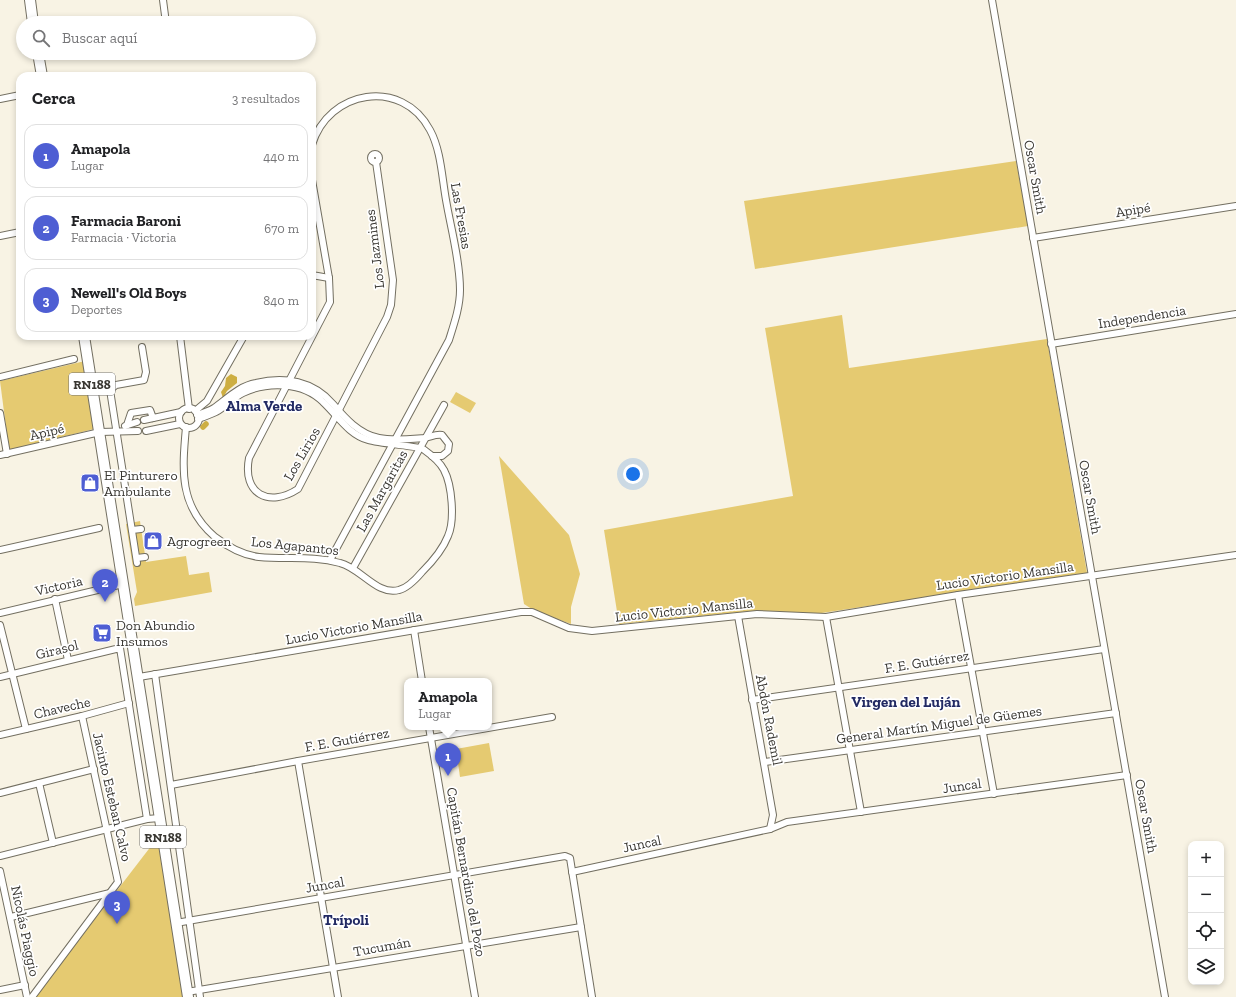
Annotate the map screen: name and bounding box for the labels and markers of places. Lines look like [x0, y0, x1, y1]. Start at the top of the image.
place label: El Pinturero Ambulante [104, 467, 178, 500]
shop icon: El Pinturero Ambulante [79, 472, 101, 494]
shop icon: Agrogreen [142, 530, 164, 552]
place label: Agrogreen [167, 533, 231, 550]
pin: 2 [92, 569, 118, 602]
place label: Don Abundio Insumos [116, 617, 195, 650]
supermarket icon: Don Abundio Insumos [91, 622, 113, 644]
pin: 1 [435, 743, 461, 776]
pin: 3 [104, 891, 130, 924]

